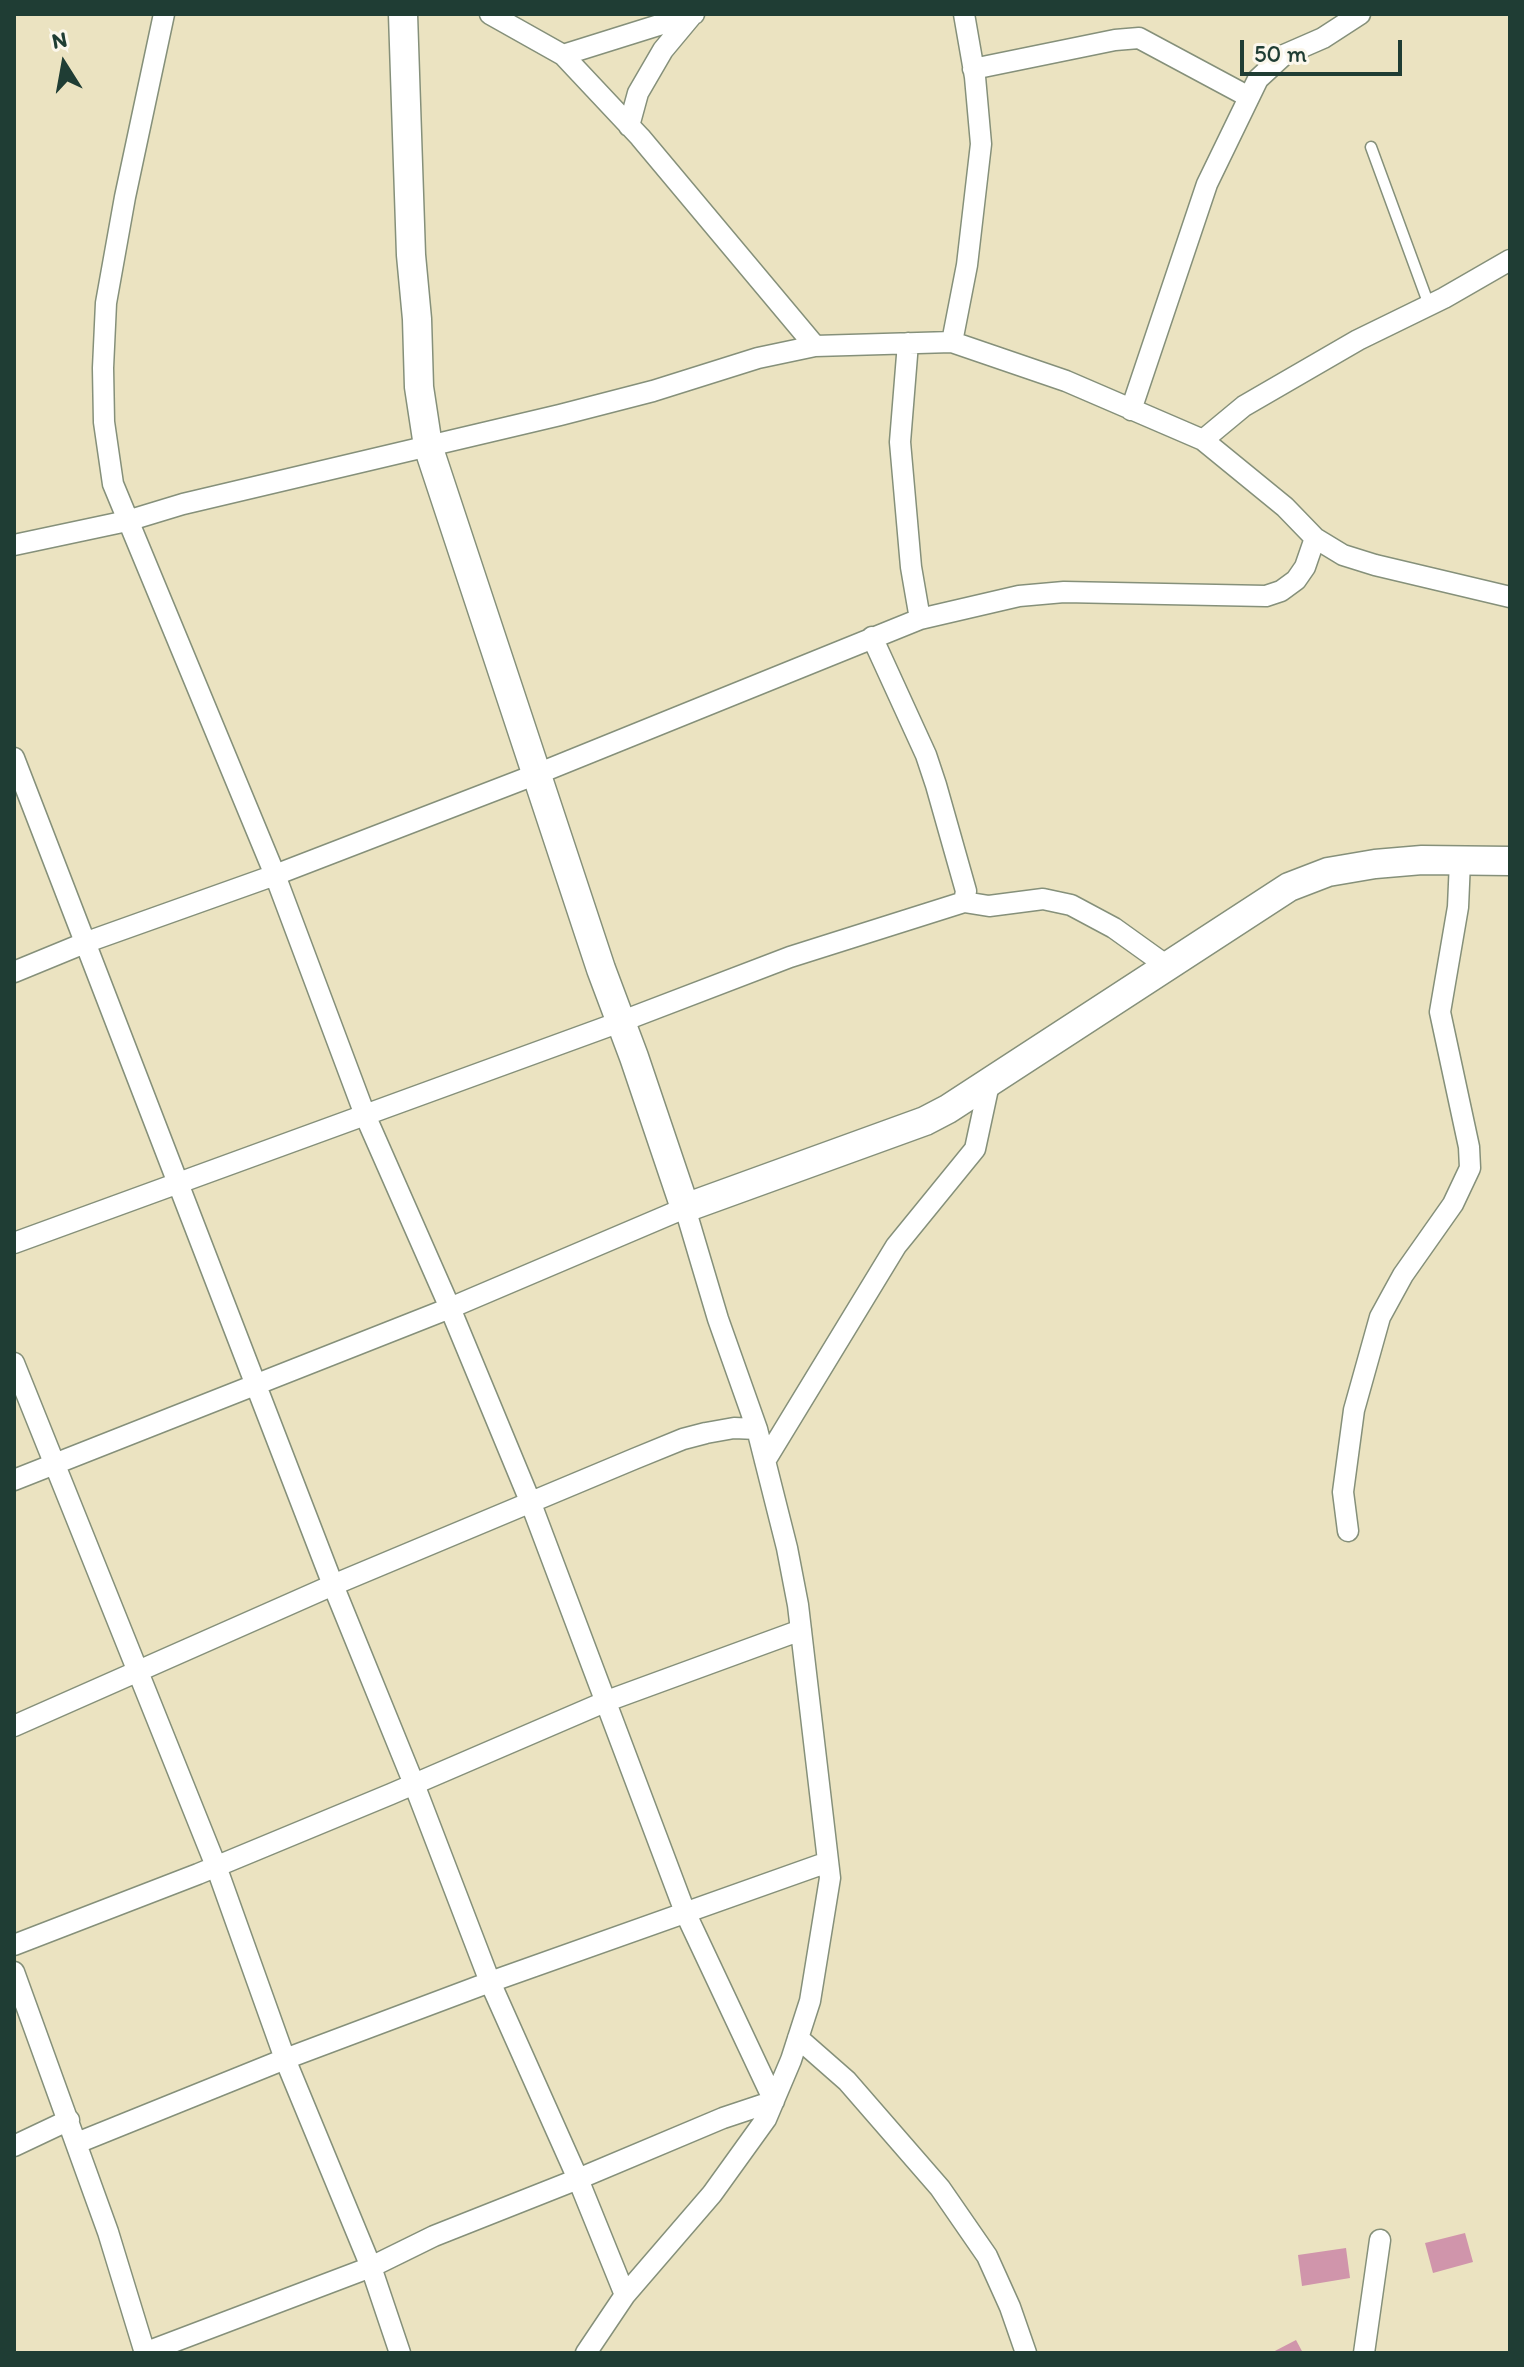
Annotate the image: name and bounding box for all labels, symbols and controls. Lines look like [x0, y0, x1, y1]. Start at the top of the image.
north arrow [24, 24, 104, 104]
scale bar [1244, 24, 1406, 74]
text: N [49, 25, 69, 55]
text: 50 m [1254, 39, 1307, 68]

